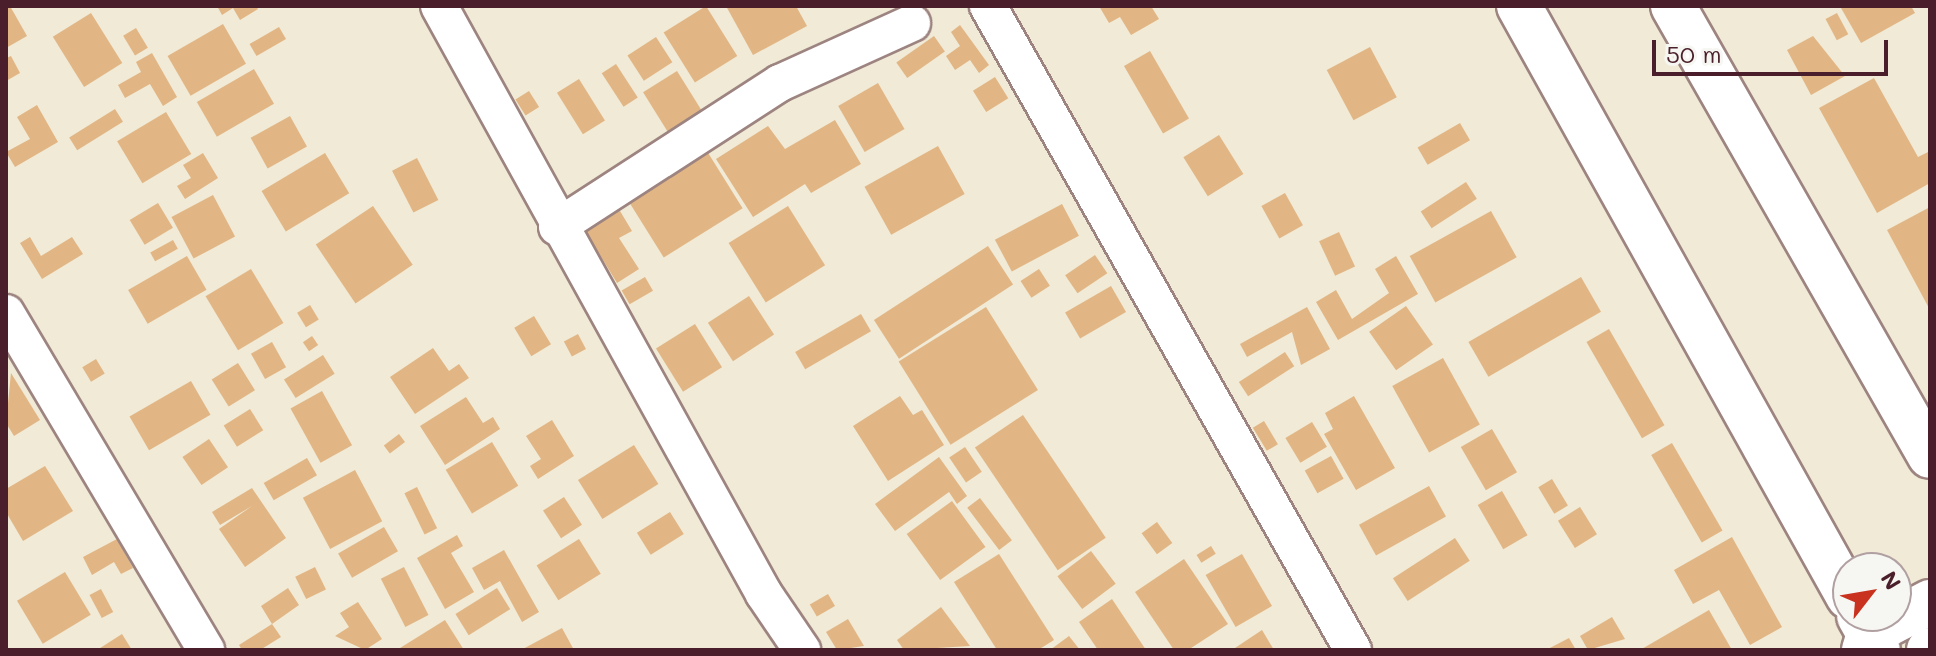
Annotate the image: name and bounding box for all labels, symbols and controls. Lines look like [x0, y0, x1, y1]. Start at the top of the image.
scale bar [1656, 24, 1892, 74]
text: 50 m [1666, 38, 1722, 69]
north arrow [1832, 552, 1912, 632]
text: N [1875, 566, 1908, 595]

